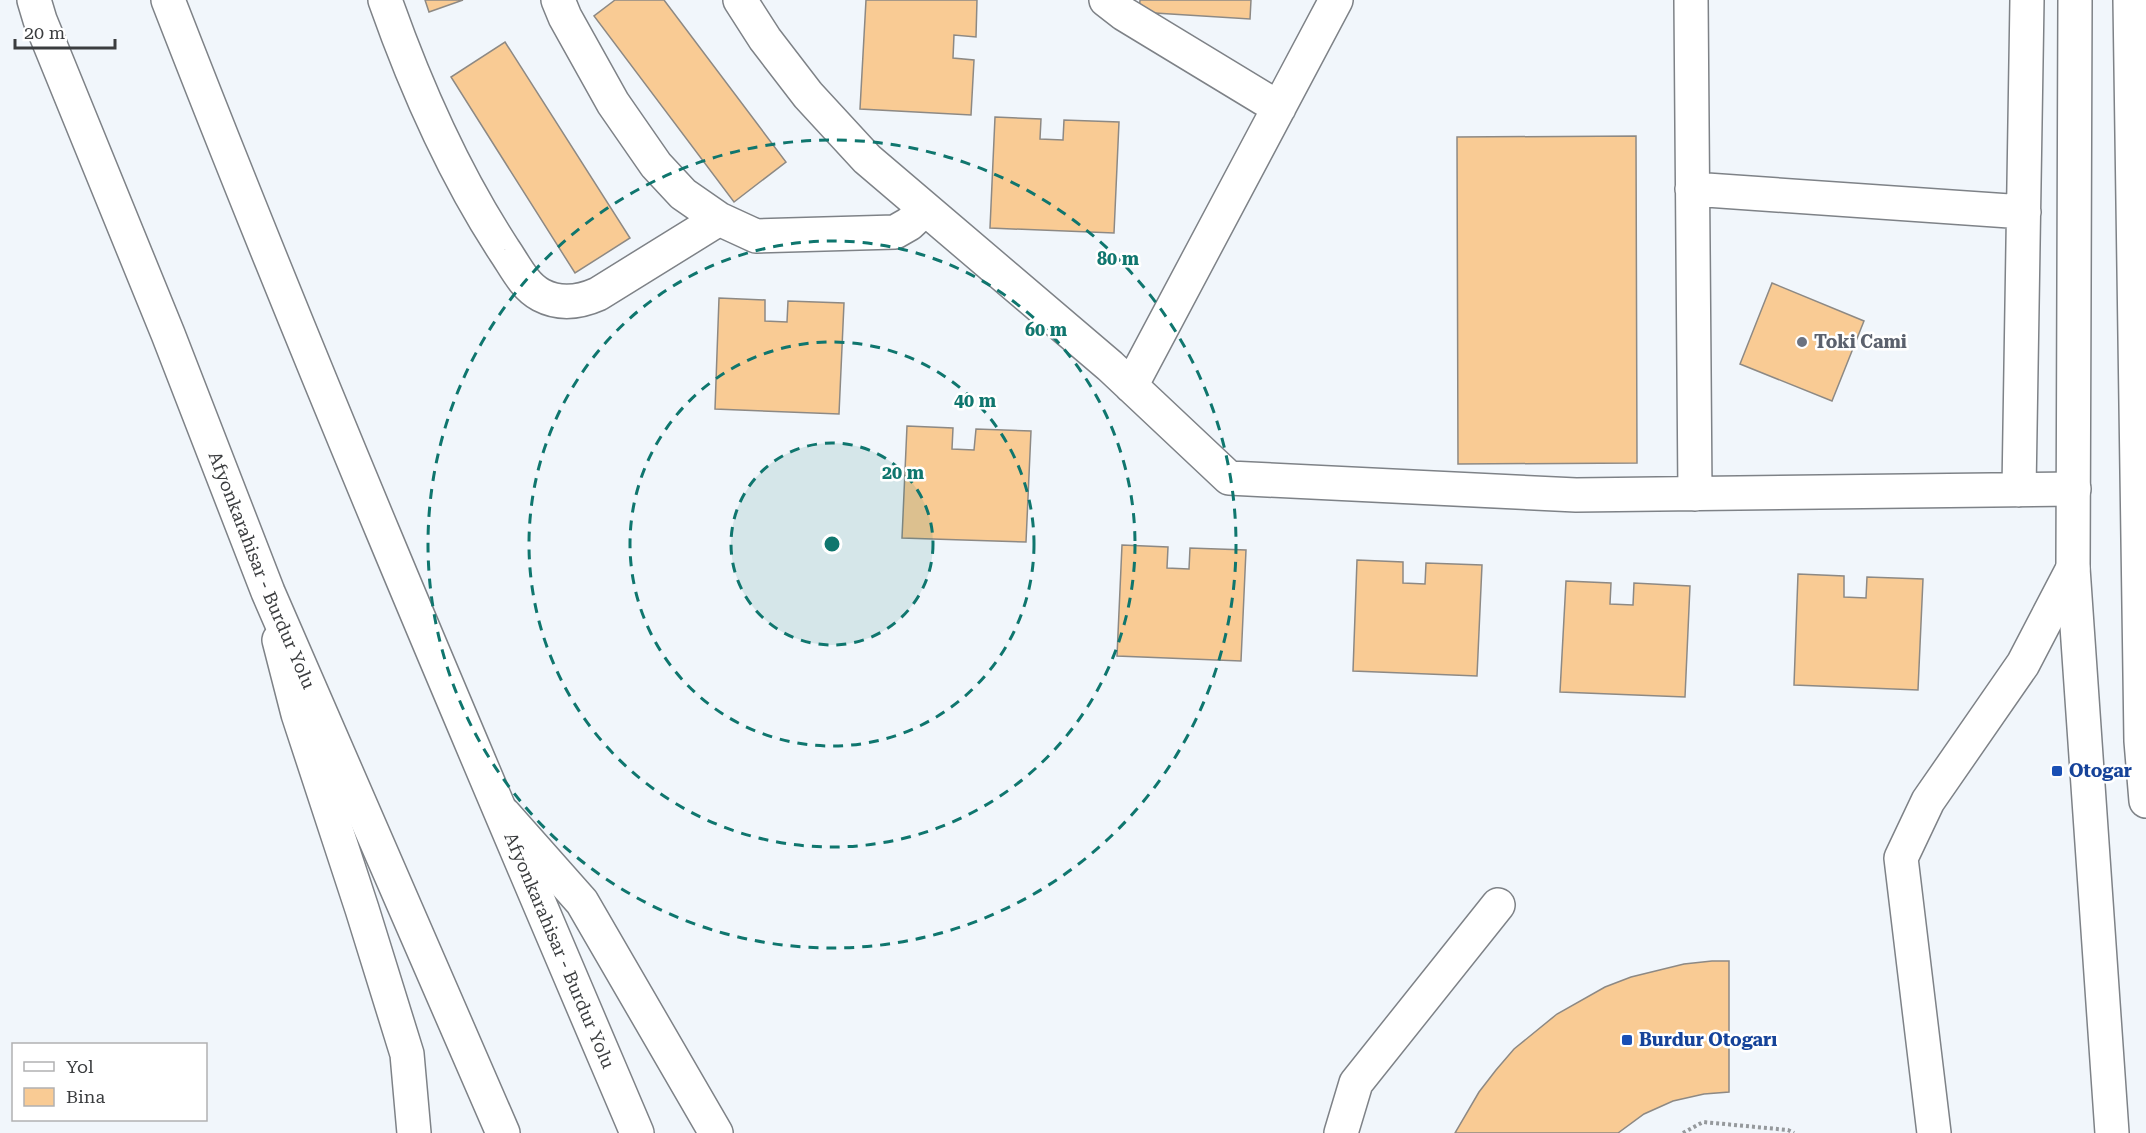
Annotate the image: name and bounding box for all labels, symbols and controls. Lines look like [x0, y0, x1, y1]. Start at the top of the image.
scale bar [15, 12, 116, 50]
text: 20 m [24, 22, 65, 43]
text: 80 m [1097, 248, 1140, 269]
text: 60 m [1025, 319, 1068, 340]
place label: Toki Cami [1814, 331, 1907, 352]
marker: Toki Cami [1795, 335, 1809, 349]
text: 40 m [954, 390, 997, 411]
street label: Afyonkarahisar - Burdur Yolu [205, 448, 320, 692]
text: 20 m [882, 462, 925, 483]
centre of rings [822, 534, 842, 554]
place label: Otogar [2069, 760, 2132, 781]
marker: Otogar [2050, 764, 2064, 778]
street label: Afyonkarahisar - Burdur Yolu [500, 829, 619, 1072]
place label: Burdur Otogarı [1639, 1029, 1777, 1050]
marker: Burdur Otogarı [1620, 1033, 1634, 1047]
legend [12, 1043, 207, 1121]
text: Yol [66, 1056, 94, 1077]
text: Bina [66, 1086, 105, 1107]

